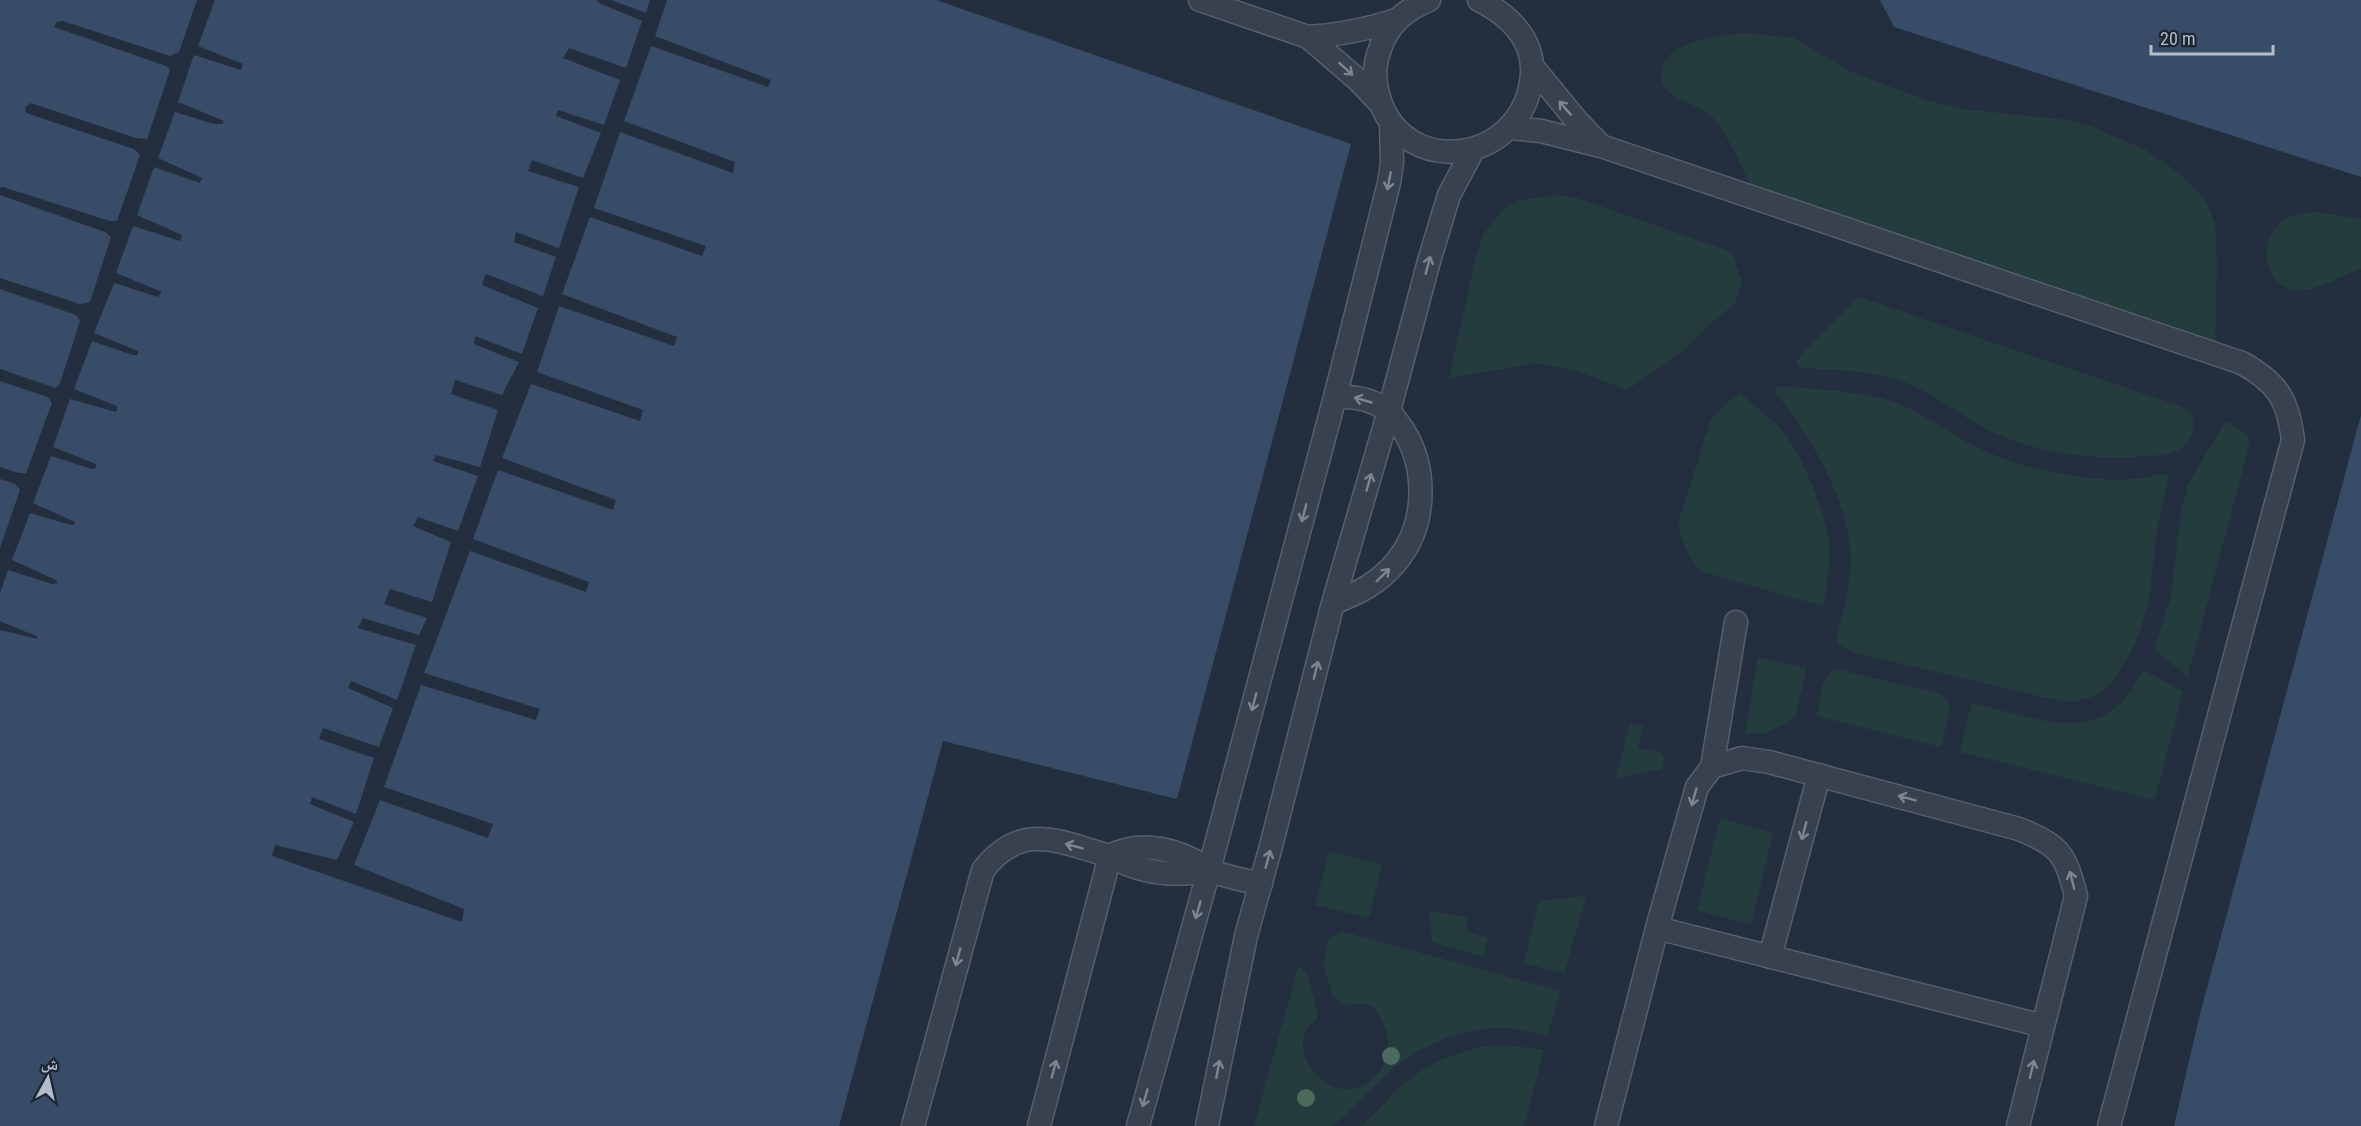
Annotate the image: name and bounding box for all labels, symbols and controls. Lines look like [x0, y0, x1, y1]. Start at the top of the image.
scale bar [2151, 18, 2272, 56]
text: 20 m [2160, 28, 2195, 49]
one-way arrow [1338, 61, 1353, 75]
one-way arrow [1558, 101, 1572, 116]
one-way arrow [1383, 171, 1394, 190]
one-way arrow [1423, 256, 1434, 275]
one-way arrow [1354, 394, 1373, 405]
one-way arrow [1364, 473, 1375, 492]
one-way arrow [1298, 504, 1309, 523]
one-way arrow [1376, 568, 1391, 582]
one-way arrow [1311, 660, 1322, 679]
one-way arrow [1247, 692, 1259, 711]
one-way arrow [1688, 787, 1699, 806]
one-way arrow [1898, 792, 1917, 804]
one-way arrow [1798, 821, 1809, 840]
one-way arrow [1065, 840, 1084, 851]
one-way arrow [1262, 849, 1274, 868]
one-way arrow [2066, 871, 2078, 890]
one-way arrow [1191, 901, 1203, 920]
one-way arrow [952, 948, 964, 967]
north arrow [18, 1048, 78, 1108]
text: ش [40, 1053, 60, 1074]
one-way arrow [1213, 1059, 1224, 1079]
one-way arrow [1048, 1060, 1060, 1079]
one-way arrow [2027, 1060, 2039, 1079]
one-way arrow [1139, 1088, 1151, 1107]

